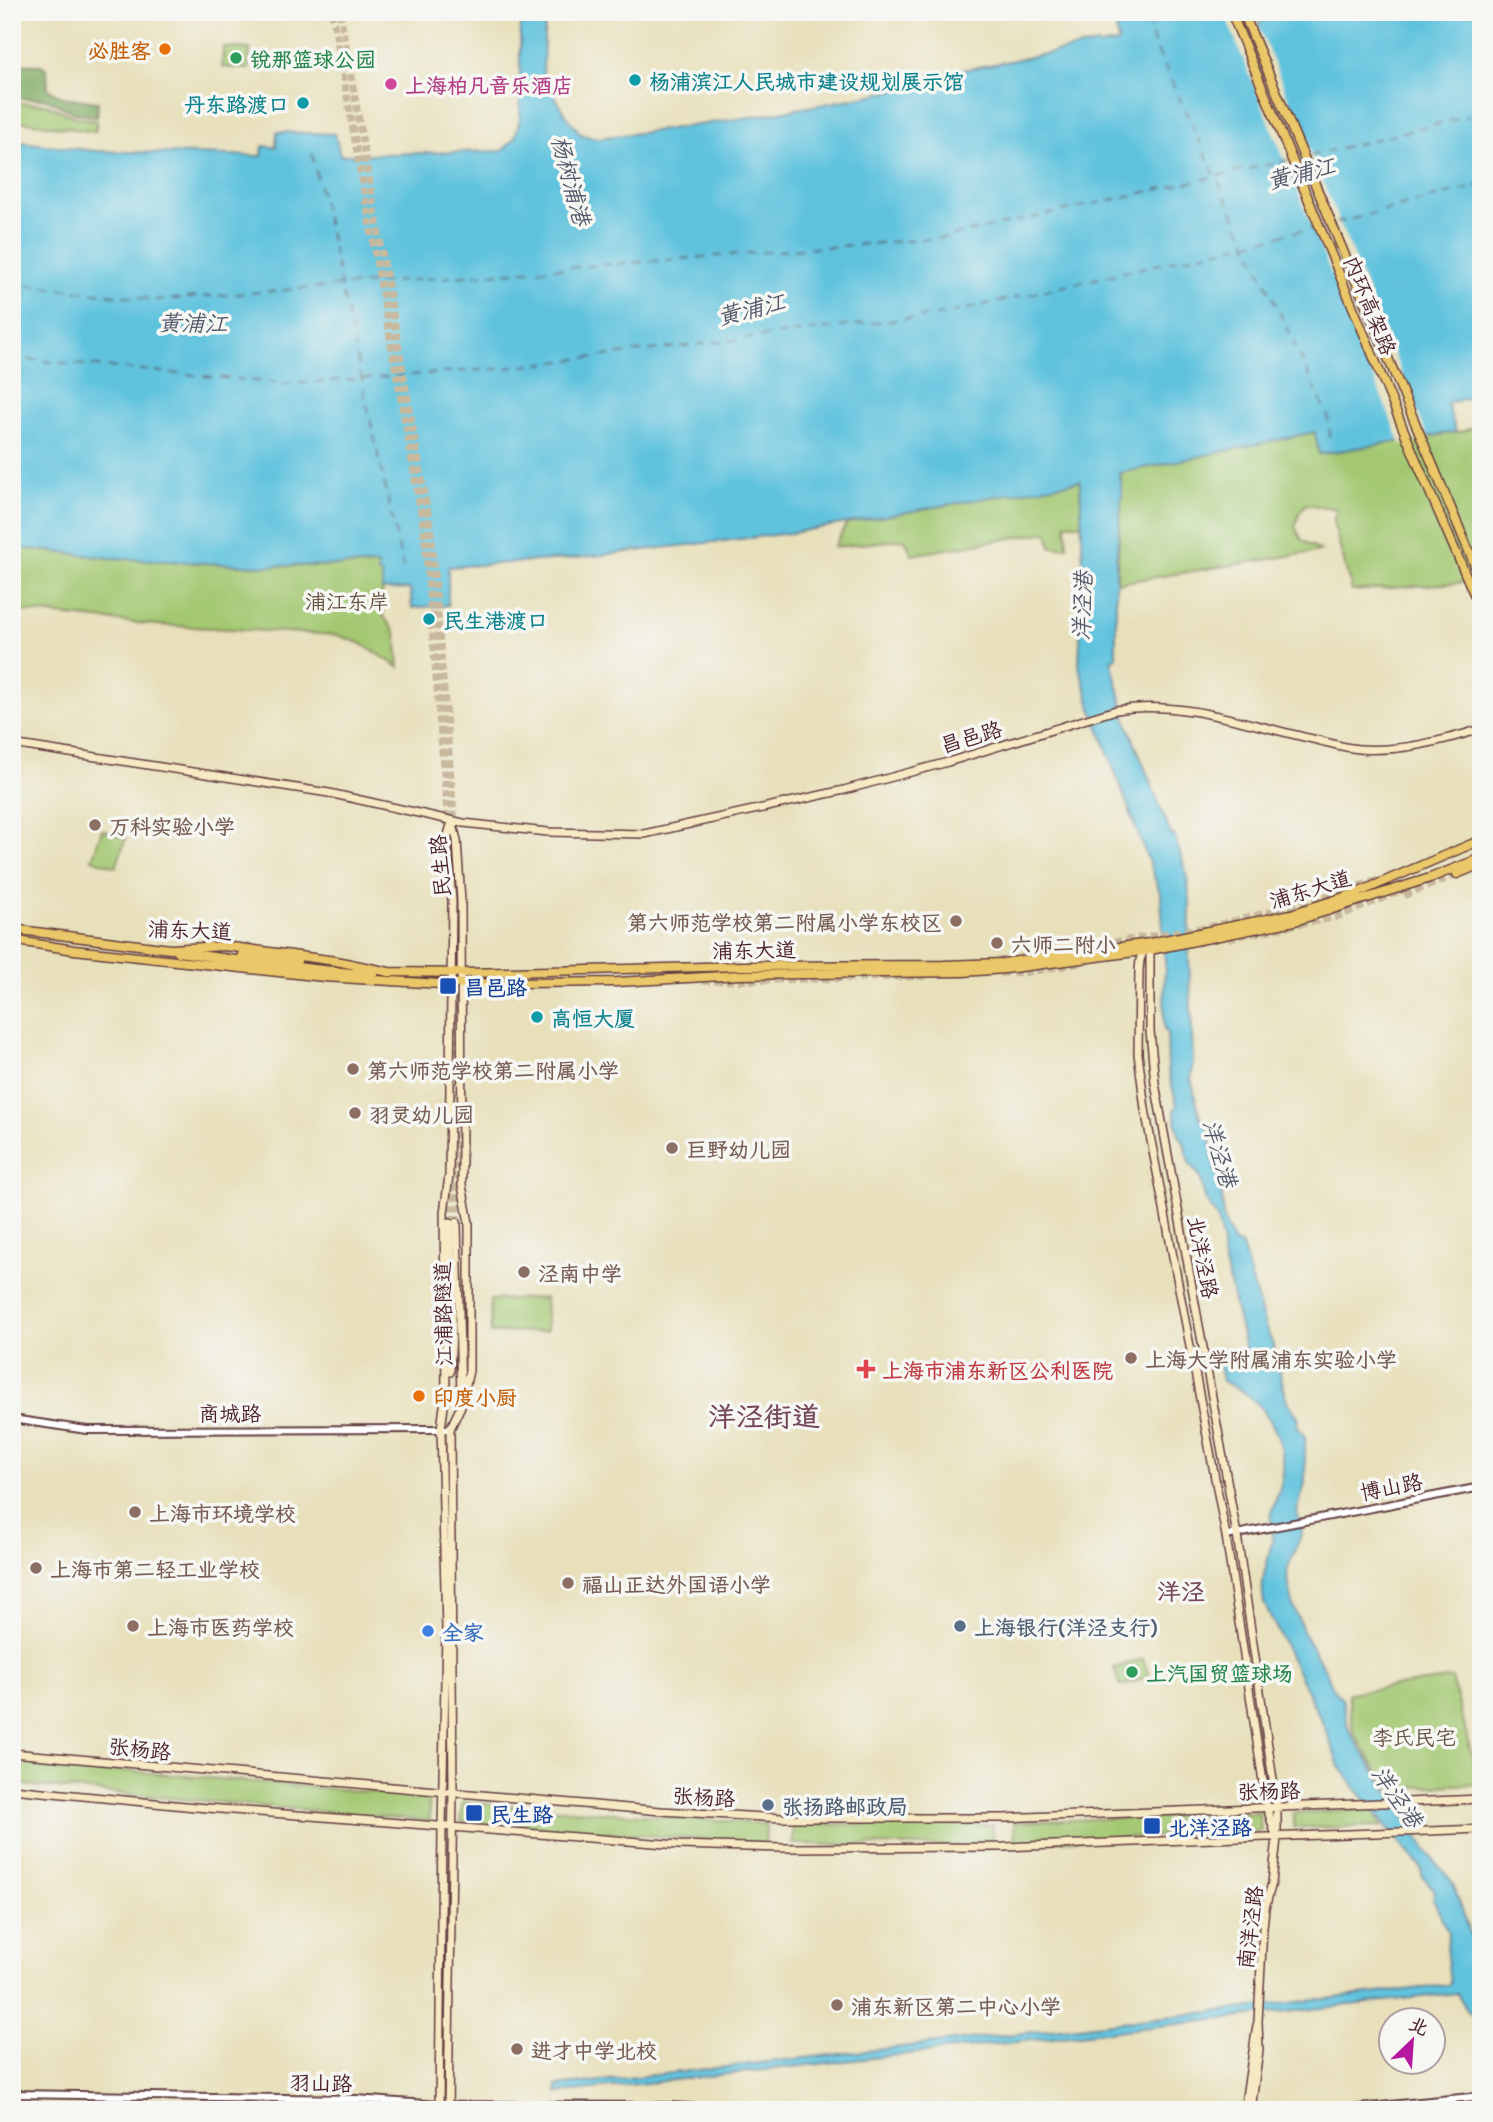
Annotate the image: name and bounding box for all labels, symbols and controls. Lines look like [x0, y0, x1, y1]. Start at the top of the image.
place label: 必胜客 [88, 36, 151, 63]
marker: 必胜客 [157, 41, 173, 57]
place label: 锐那篮球公园 [250, 45, 376, 72]
marker: 锐那篮球公园 [228, 50, 244, 66]
place label: 杨浦滨江人民城市建设规划展示馆 [649, 67, 964, 94]
place label: 上海柏凡音乐酒店 [405, 71, 573, 98]
marker: 杨浦滨江人民城市建设规划展示馆 [627, 72, 643, 88]
marker: 上海柏凡音乐酒店 [383, 76, 399, 92]
place label: 丹东路渡口 [184, 90, 289, 117]
marker: 丹东路渡口 [295, 95, 311, 111]
water label: 杨树浦港 [546, 132, 599, 230]
water label: 黄浦江 [1264, 149, 1339, 195]
street label: 内环高架路 [1339, 251, 1403, 359]
water label: 黄浦江 [714, 285, 789, 331]
water label: 黄浦江 [158, 306, 229, 338]
water label: 洋泾港 [1065, 569, 1097, 641]
park label: 浦江东岸 [305, 587, 389, 614]
place label: 民生港渡口 [443, 606, 548, 633]
marker: 民生港渡口 [421, 611, 437, 627]
street label: 昌邑路 [937, 714, 1005, 758]
place label: 万科实验小学 [109, 812, 235, 839]
marker: 万科实验小学 [87, 817, 103, 833]
street label: 民生路 [423, 833, 455, 899]
street label: 浦东大道 [1266, 863, 1354, 913]
place label: 第六师范学校第二附属小学东校区 [627, 908, 942, 935]
marker: 第六师范学校第二附属小学东校区 [948, 913, 964, 929]
street label: 浦东大道 [148, 914, 232, 944]
place label: 六师二附小 [1011, 930, 1116, 957]
street label: 浦东大道 [712, 935, 796, 963]
marker: 六师二附小 [989, 935, 1005, 951]
place label: 昌邑路 [464, 973, 527, 1000]
marker: 昌邑路 [438, 976, 458, 996]
place label: 高恒大厦 [551, 1004, 635, 1031]
marker: 高恒大厦 [529, 1009, 545, 1025]
place label: 第六师范学校第二附属小学 [367, 1056, 619, 1083]
marker: 第六师范学校第二附属小学 [345, 1061, 361, 1077]
place label: 羽灵幼儿园 [369, 1100, 474, 1127]
marker: 羽灵幼儿园 [347, 1105, 363, 1121]
water label: 洋泾港 [1197, 1116, 1245, 1192]
place label: 巨野幼儿园 [686, 1135, 791, 1162]
marker: 巨野幼儿园 [664, 1140, 680, 1156]
street label: 北洋泾路 [1183, 1213, 1225, 1301]
place label: 泾南中学 [538, 1259, 622, 1286]
street label: 江浦路隧道 [428, 1261, 456, 1367]
marker: 泾南中学 [516, 1264, 532, 1280]
place label: 上海大学附属浦东实验小学 [1145, 1345, 1397, 1372]
marker: 上海大学附属浦东实验小学 [1123, 1350, 1139, 1366]
place label: 上海市浦东新区公利医院 [882, 1356, 1113, 1383]
marker: 上海市浦东新区公利医院 [856, 1359, 876, 1379]
place label: 印度小厨 [433, 1383, 517, 1410]
marker: 印度小厨 [411, 1388, 427, 1404]
district label: 洋泾街道 [708, 1397, 820, 1433]
street label: 商城路 [199, 1399, 262, 1426]
street label: 博山路 [1358, 1467, 1424, 1505]
place label: 上海市环境学校 [149, 1499, 296, 1526]
marker: 上海市环境学校 [127, 1504, 143, 1520]
place label: 上海市第二轻工业学校 [50, 1555, 260, 1582]
marker: 上海市第二轻工业学校 [28, 1560, 44, 1576]
place label: 福山正达外国语小学 [582, 1570, 771, 1597]
marker: 福山正达外国语小学 [560, 1575, 576, 1591]
district label: 洋泾 [1157, 1575, 1205, 1606]
place label: 上海市医药学校 [147, 1613, 294, 1640]
place label: 上海银行(洋泾支行) [974, 1613, 1158, 1640]
marker: 上海市医药学校 [125, 1618, 141, 1634]
place label: 全家 [442, 1618, 484, 1645]
marker: 上海银行(洋泾支行) [952, 1618, 968, 1634]
marker: 全家 [420, 1623, 436, 1639]
place label: 上汽国贸篮球场 [1146, 1659, 1293, 1686]
marker: 上汽国贸篮球场 [1124, 1664, 1140, 1680]
park label: 李氏民宅 [1372, 1723, 1456, 1750]
street label: 张杨路 [107, 1731, 173, 1765]
water label: 洋泾港 [1366, 1759, 1431, 1835]
street label: 张杨路 [1237, 1775, 1301, 1805]
street label: 张杨路 [672, 1781, 736, 1811]
place label: 张扬路邮政局 [782, 1792, 908, 1819]
marker: 张扬路邮政局 [760, 1797, 776, 1813]
place label: 民生路 [490, 1800, 553, 1827]
marker: 民生路 [464, 1803, 484, 1823]
place label: 北洋泾路 [1168, 1813, 1252, 1840]
marker: 北洋泾路 [1142, 1816, 1162, 1836]
street label: 南洋泾路 [1230, 1884, 1268, 1970]
place label: 浦东新区第二中心小学 [851, 1992, 1061, 2019]
marker: 浦东新区第二中心小学 [829, 1997, 845, 2013]
north arrow [1378, 2007, 1448, 2076]
text: 北 [1405, 2010, 1433, 2040]
place label: 进才中学北校 [531, 2036, 657, 2063]
marker: 进才中学北校 [509, 2041, 525, 2057]
street label: 羽山路 [289, 2068, 353, 2096]

